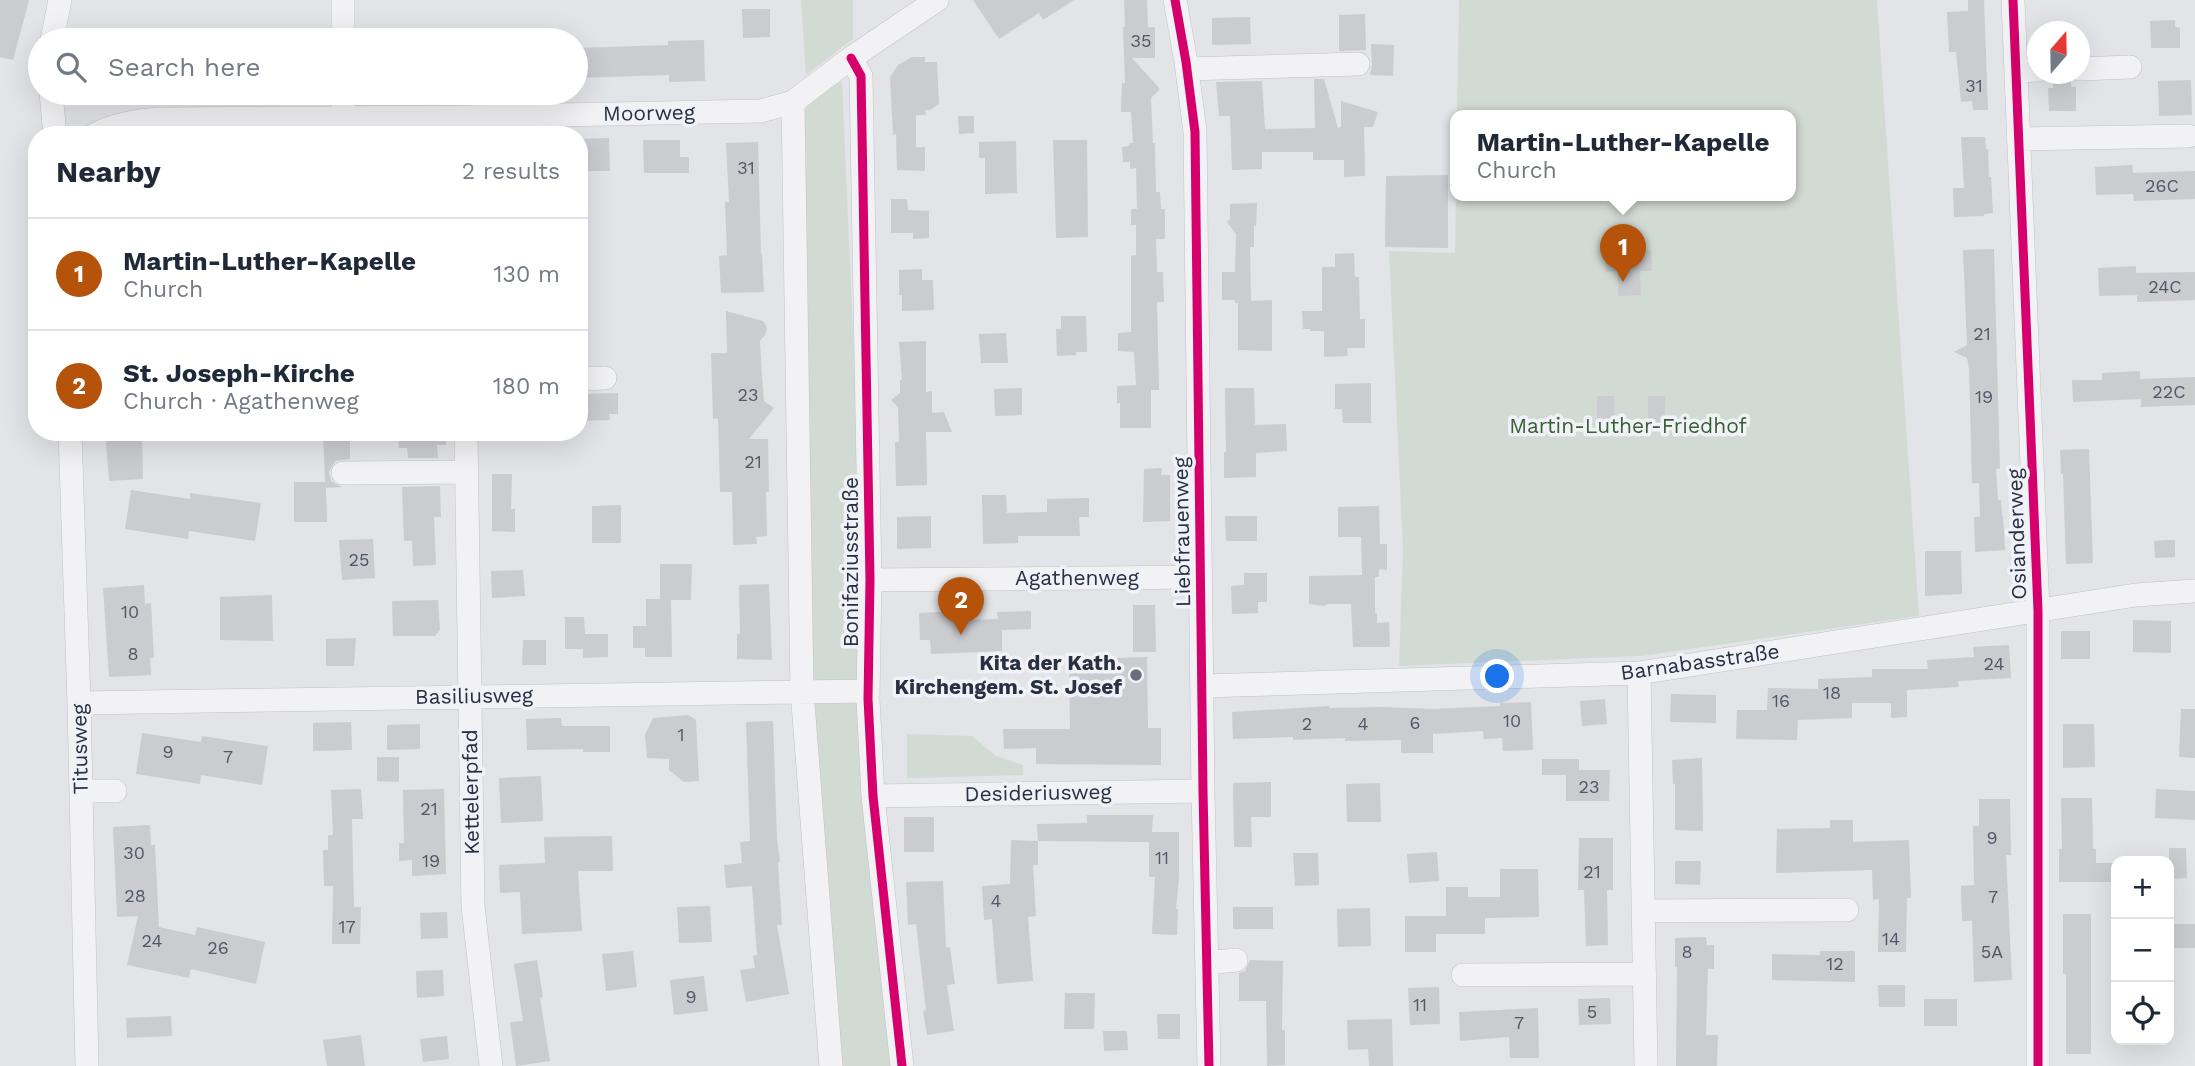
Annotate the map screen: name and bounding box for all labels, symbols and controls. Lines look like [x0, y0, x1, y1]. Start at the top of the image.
north arrow [2027, 21, 2090, 84]
search box [28, 28, 588, 105]
house number: 35 [1131, 30, 1151, 51]
icon: search [52, 48, 90, 86]
text: Search here [108, 52, 260, 82]
house number: 31 [1965, 75, 1983, 96]
street label: Moorweg [603, 99, 696, 126]
popup [1450, 110, 1796, 201]
text: Martin-Luther-Kapelle [1477, 127, 1769, 157]
text: Nearby [56, 154, 161, 189]
house number: 31 [737, 157, 755, 178]
text: Church [1477, 157, 1557, 184]
text: 2 results [462, 158, 560, 185]
house number: 26C [2145, 175, 2179, 196]
pin: 1 [1600, 224, 1646, 282]
text: Martin-Luther-Kapelle [123, 246, 416, 276]
text: 1 [74, 261, 84, 288]
text: 130 m [494, 261, 560, 288]
text: Church [123, 276, 203, 303]
house number: 24C [2148, 276, 2182, 297]
house number: 21 [1973, 323, 1991, 344]
text: St. Joseph-Kirche [123, 358, 355, 388]
text: 2 [72, 373, 86, 400]
text: 180 m [493, 373, 560, 400]
house number: 22C [2152, 381, 2186, 402]
house number: 23 [738, 384, 759, 405]
house number: 19 [1975, 386, 1993, 407]
text: Church · Agathenweg [123, 388, 359, 415]
park label: Martin-Luther-Friedhof [1509, 413, 1747, 438]
house number: 21 [744, 451, 762, 472]
street label: Liebfrauenweg [1168, 456, 1195, 607]
street label: Osianderweg [2002, 467, 2031, 600]
street label: Bonifaziusstraße [838, 477, 863, 647]
house number: 25 [349, 549, 369, 570]
street label: Agathenweg [1015, 565, 1140, 590]
pin: 2 [938, 577, 984, 635]
house number: 10 [121, 601, 139, 622]
street label: Barnabasstraße [1619, 638, 1781, 685]
house number: 8 [127, 643, 139, 664]
place label: Kita der Kath. Kirchengem. St. Josef [894, 650, 1122, 699]
house number: 24 [1984, 653, 2004, 674]
your location [1480, 659, 1514, 693]
marker: Kita der Kath. Kirchengem. St. Josef [1128, 667, 1144, 683]
street label: Basiliusweg [415, 682, 534, 709]
house number: 18 [1823, 682, 1841, 703]
house number: 16 [1772, 690, 1790, 711]
street label: Titusweg [66, 703, 93, 795]
house number: 10 [1503, 710, 1521, 731]
house number: 6 [1410, 712, 1420, 733]
house number: 2 [1302, 713, 1312, 734]
house number: 4 [1358, 713, 1369, 734]
house number: 1 [677, 724, 685, 745]
street label: Kettelerpfad [457, 729, 484, 855]
house number: 9 [162, 741, 174, 762]
house number: 7 [223, 746, 233, 767]
house number: 23 [1579, 776, 1600, 797]
street label: Desideriusweg [964, 779, 1113, 806]
house number: 21 [420, 798, 438, 819]
house number: 9 [1986, 827, 1998, 848]
house number: 30 [123, 842, 145, 863]
house number: 11 [1155, 847, 1169, 868]
house number: 19 [422, 850, 440, 871]
map controls [2111, 856, 2174, 1045]
button: + [2111, 856, 2174, 919]
house number: 21 [1583, 861, 1601, 882]
house number: 28 [124, 885, 146, 906]
house number: 7 [1988, 886, 1998, 907]
house number: 4 [991, 890, 1002, 911]
house number: 17 [338, 916, 356, 937]
button: − [2111, 919, 2174, 982]
house number: 14 [1882, 928, 1900, 949]
house number: 24 [142, 930, 162, 951]
house number: 26 [207, 937, 229, 958]
house number: 8 [1681, 941, 1693, 962]
house number: 5A [1981, 941, 2003, 962]
house number: 12 [1826, 953, 1844, 974]
button: locate [2111, 982, 2174, 1045]
house number: 9 [685, 986, 697, 1007]
house number: 11 [1413, 994, 1427, 1015]
house number: 5 [1587, 1001, 1597, 1022]
house number: 7 [1514, 1012, 1524, 1033]

